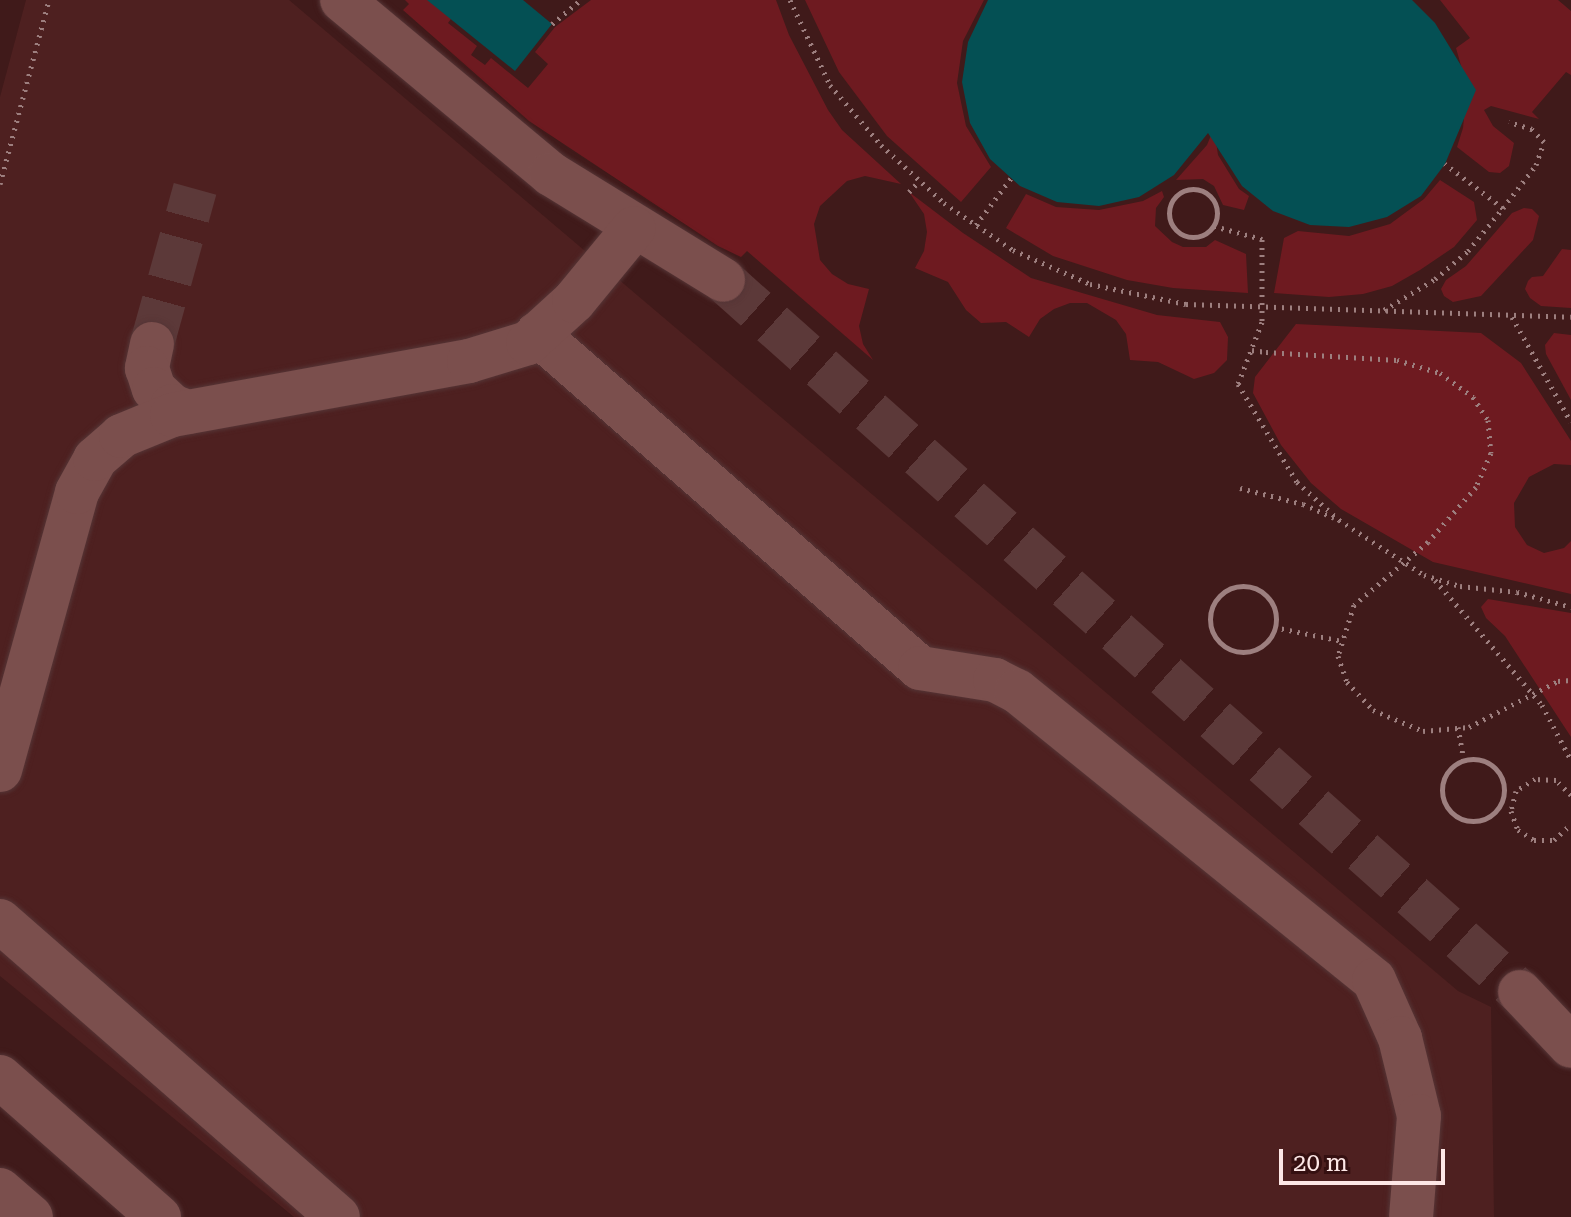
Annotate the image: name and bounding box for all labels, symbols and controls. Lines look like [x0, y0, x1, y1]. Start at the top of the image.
scale bar [1283, 1133, 1449, 1183]
text: 20 m [1293, 1149, 1348, 1177]

